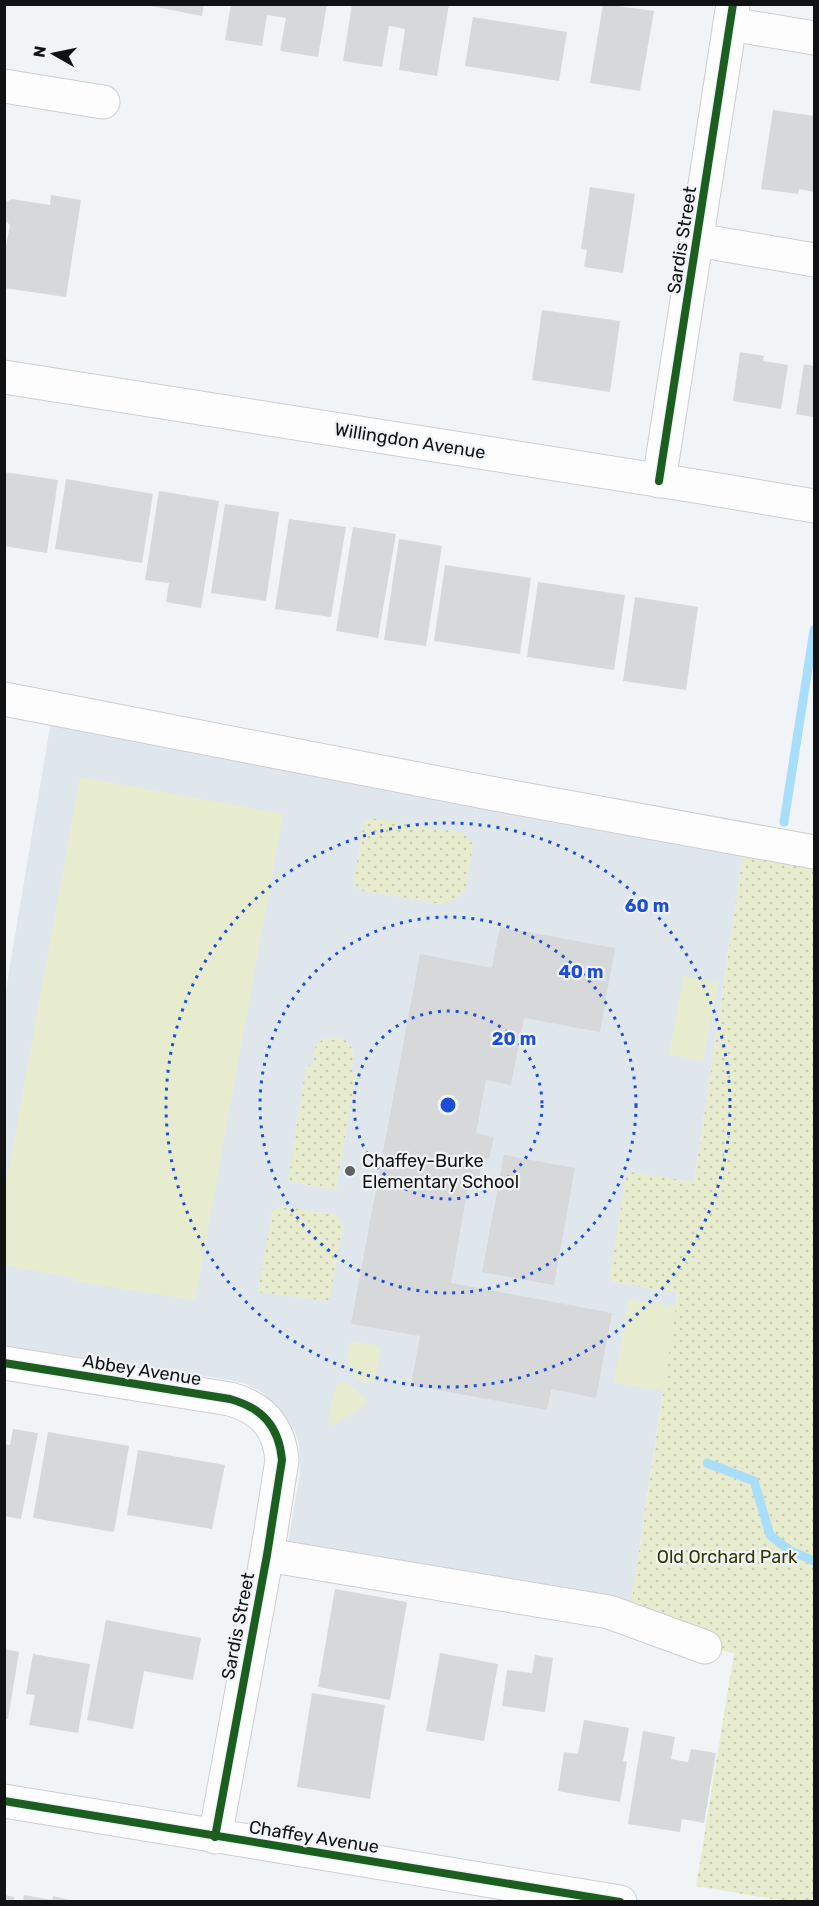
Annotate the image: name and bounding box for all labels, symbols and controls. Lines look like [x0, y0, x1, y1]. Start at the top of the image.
north arrow [24, 24, 84, 84]
text: N [29, 45, 50, 59]
street label: Sardis Street [663, 185, 701, 295]
street label: Willingdon Avenue [333, 418, 487, 464]
text: 60 m [625, 895, 669, 917]
text: 40 m [559, 961, 603, 983]
text: 20 m [492, 1028, 536, 1050]
centre of rings [438, 1095, 458, 1115]
place label: Chaffey-Burke Elementary School [362, 1150, 519, 1193]
marker: Chaffey-Burke Elementary School [343, 1164, 357, 1178]
street label: Abbey Avenue [81, 1350, 203, 1390]
park label: Old Orchard Park [657, 1546, 798, 1568]
street label: Sardis Street [217, 1571, 259, 1681]
street label: Chaffey Avenue [247, 1816, 381, 1858]

